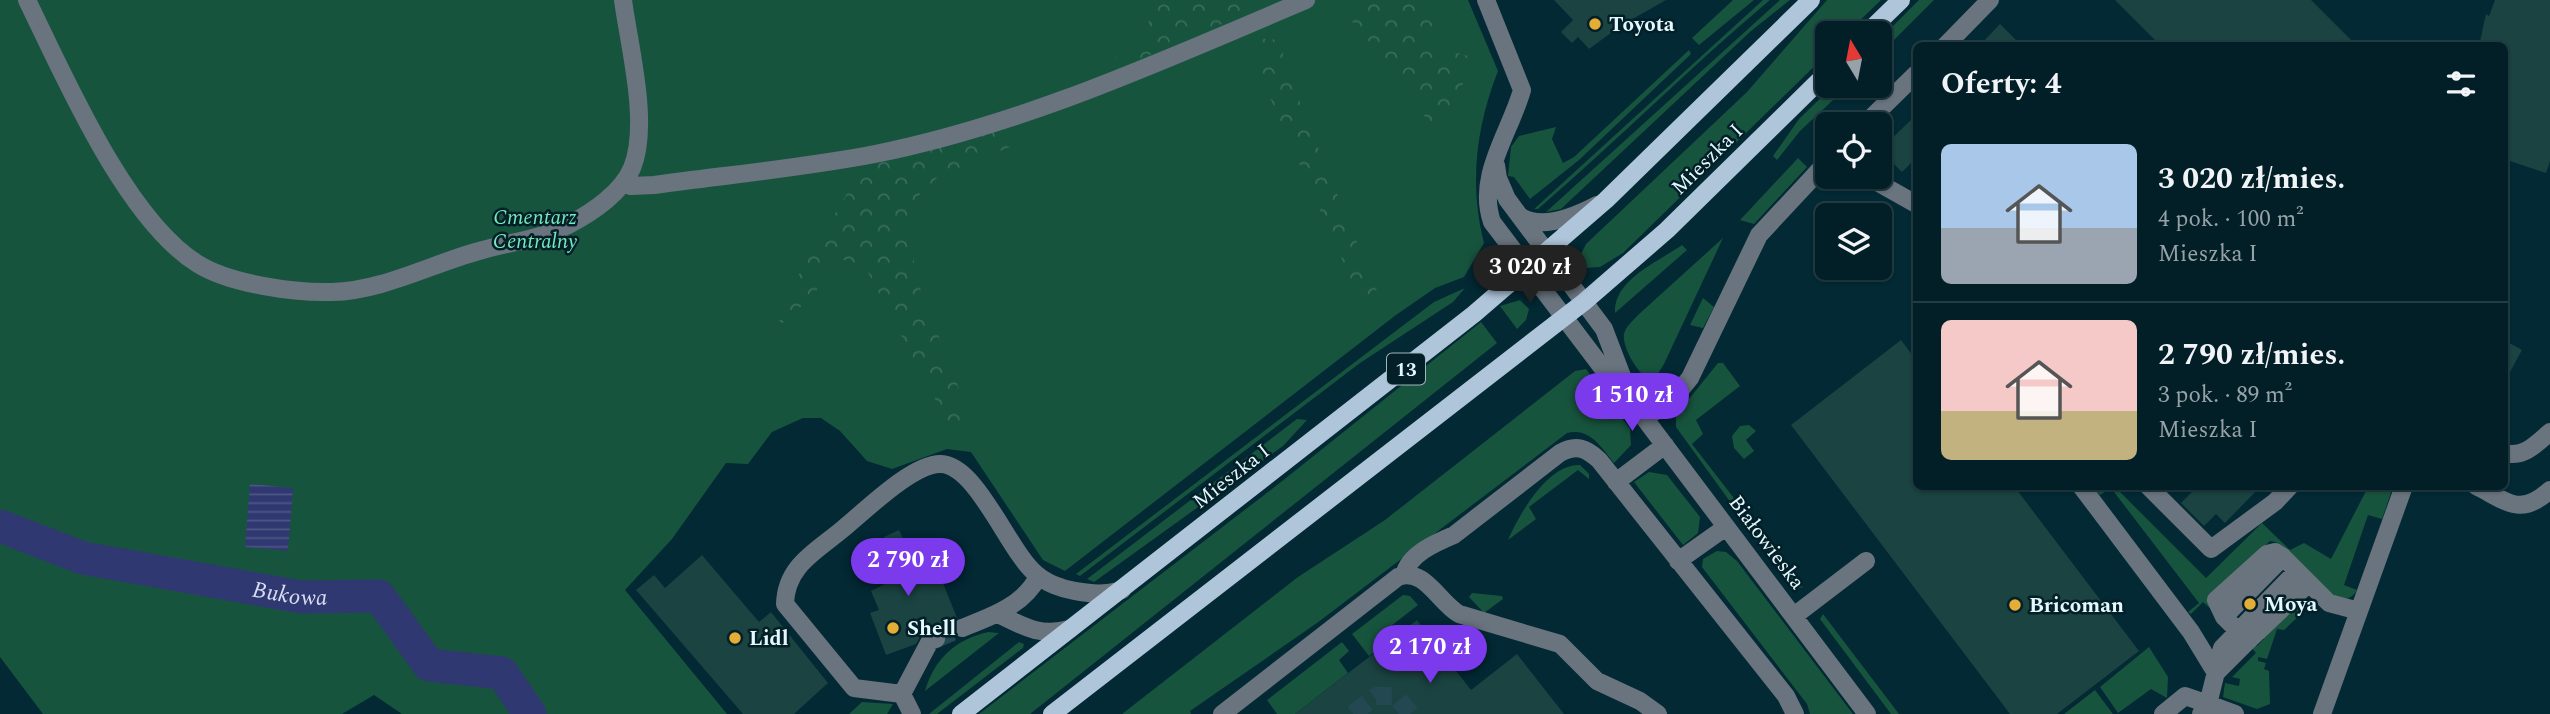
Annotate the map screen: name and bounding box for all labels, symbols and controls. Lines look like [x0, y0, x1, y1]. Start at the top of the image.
place label: Toyota [1609, 9, 1675, 41]
marker: Toyota [1587, 16, 1603, 32]
north arrow [1815, 21, 1892, 98]
map controls [1815, 21, 1892, 280]
text: Oferty: 4 [1941, 61, 2062, 107]
icon: filters [2442, 65, 2480, 103]
button: locate [1815, 112, 1892, 189]
street label: Mieszka I [1664, 116, 1751, 203]
text: 3 020 zł/mies. [2158, 156, 2345, 202]
icon: home [1997, 172, 2081, 256]
park label: Cmentarz Centralny [493, 202, 578, 258]
text: 4 pok. · 100 m² [2158, 202, 2304, 237]
button: layers [1815, 203, 1892, 280]
text: Mieszka I [2158, 237, 2257, 272]
pin: 3 020 zł [1458, 246, 1602, 305]
text: 3 020 zł [1489, 250, 1571, 285]
text: 2 790 zł/mies. [2158, 332, 2345, 378]
icon: home [1997, 348, 2081, 432]
road number: 13 [1387, 354, 1425, 384]
pin: 1 510 zł [1560, 374, 1704, 433]
text: 1 510 zł [1591, 378, 1673, 413]
text: 3 pok. · 89 m² [2158, 378, 2292, 413]
text: Mieszka I [2158, 413, 2257, 448]
street label: Mieszka I [1186, 436, 1277, 517]
street label: Białowieska [1720, 488, 1813, 597]
pin: 2 790 zł [836, 538, 980, 598]
text: 2 790 zł [867, 543, 949, 578]
water label: Bukowa [249, 573, 328, 616]
place label: Moya [2264, 589, 2318, 621]
place label: Bricoman [2029, 590, 2124, 622]
marker: Moya [2242, 596, 2258, 612]
marker: Bricoman [2007, 597, 2023, 613]
place label: Shell [907, 613, 956, 645]
marker: Shell [885, 620, 901, 636]
place label: Lidl [749, 623, 789, 655]
pin: 2 170 zł [1358, 626, 1502, 685]
marker: Lidl [727, 630, 743, 646]
text: 2 170 zł [1389, 630, 1471, 665]

